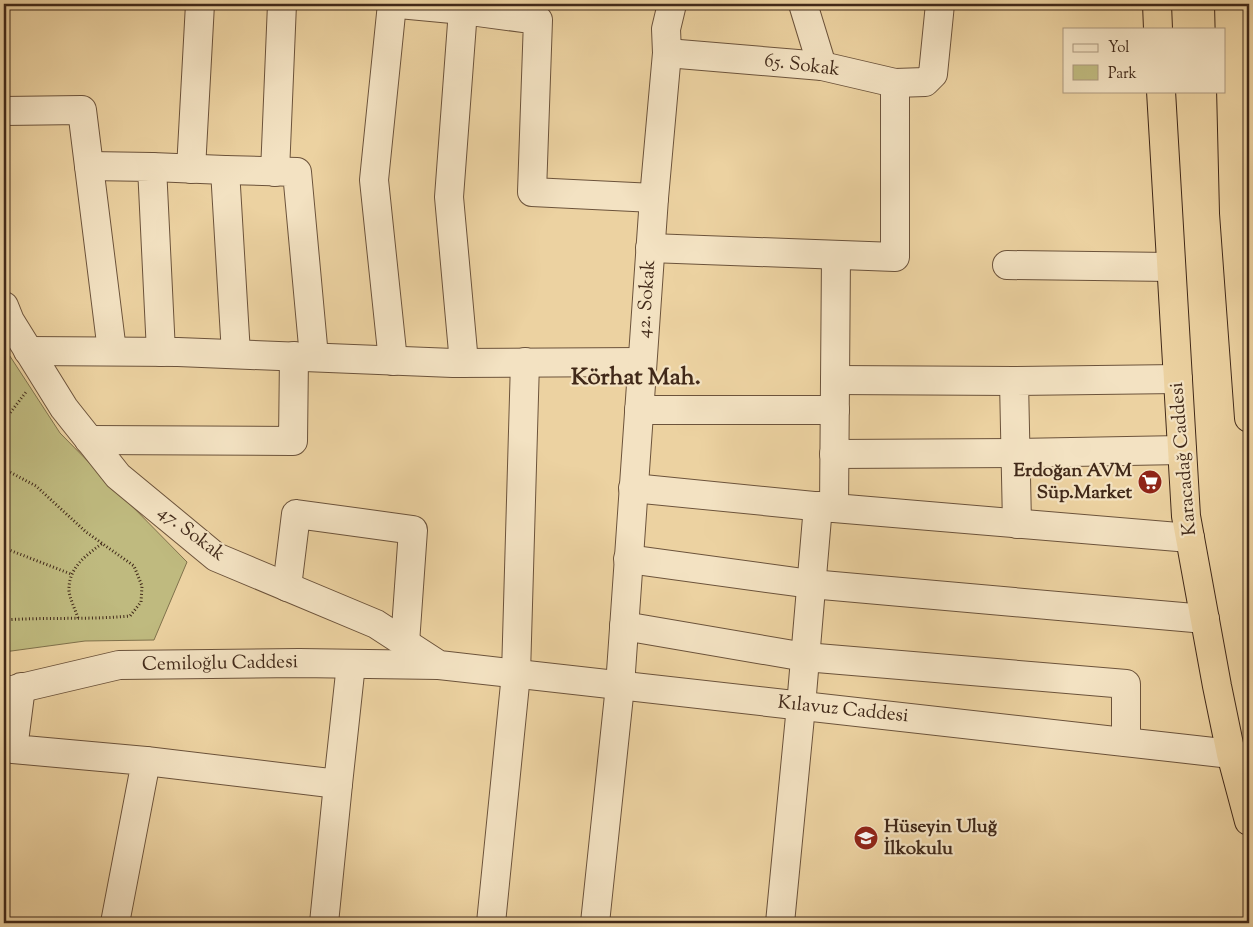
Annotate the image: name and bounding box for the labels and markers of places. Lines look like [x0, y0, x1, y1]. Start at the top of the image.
place label: Erdoğan AVM Süp.Market [1014, 458, 1133, 507]
supermarket icon: Erdoğan AVM Süp.Market [1137, 469, 1163, 495]
place label: Hüseyin Uluğ İlkokulu [884, 814, 998, 863]
school or university icon: Hüseyin Uluğ İlkokulu [853, 825, 879, 851]

